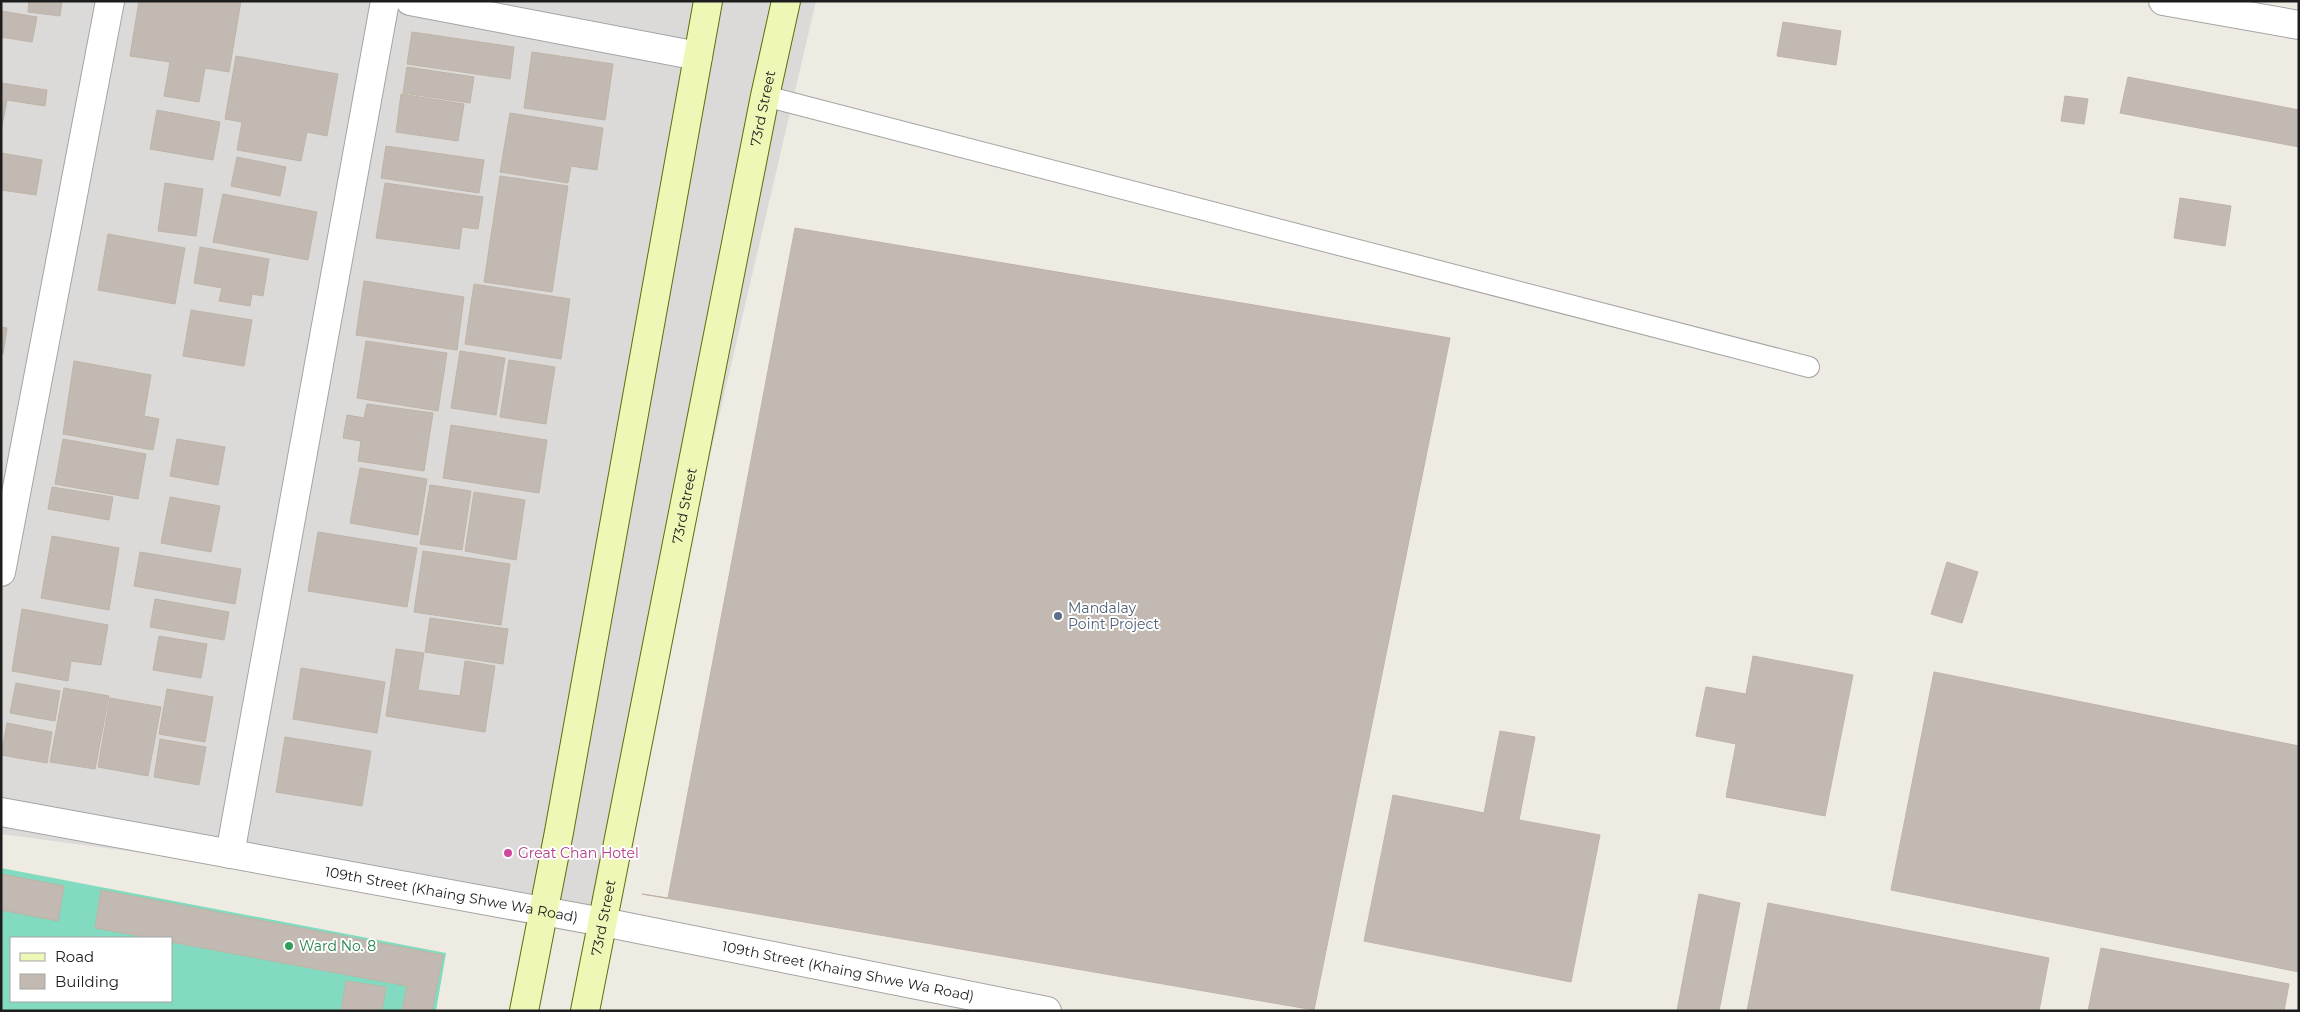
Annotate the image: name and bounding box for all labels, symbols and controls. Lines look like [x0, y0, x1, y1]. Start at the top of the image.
street label: 73rd Street [746, 68, 779, 148]
street label: 73rd Street [668, 466, 701, 545]
place label: Mandalay Point Project [1068, 599, 1159, 633]
marker: Mandalay Point Project [1052, 610, 1064, 622]
place label: Great Chan Hotel [518, 844, 639, 862]
marker: Great Chan Hotel [502, 847, 514, 859]
street label: 109th Street (Khaing Shwe Wa Road) [324, 862, 580, 926]
street label: 73rd Street [587, 878, 620, 957]
legend [10, 937, 172, 1002]
place label: Ward No. 8 [299, 937, 376, 955]
street label: 109th Street (Khaing Shwe Wa Road) [720, 937, 976, 1005]
marker: Ward No. 8 [283, 940, 295, 952]
text: Road [55, 947, 94, 966]
text: Building [55, 972, 119, 991]

